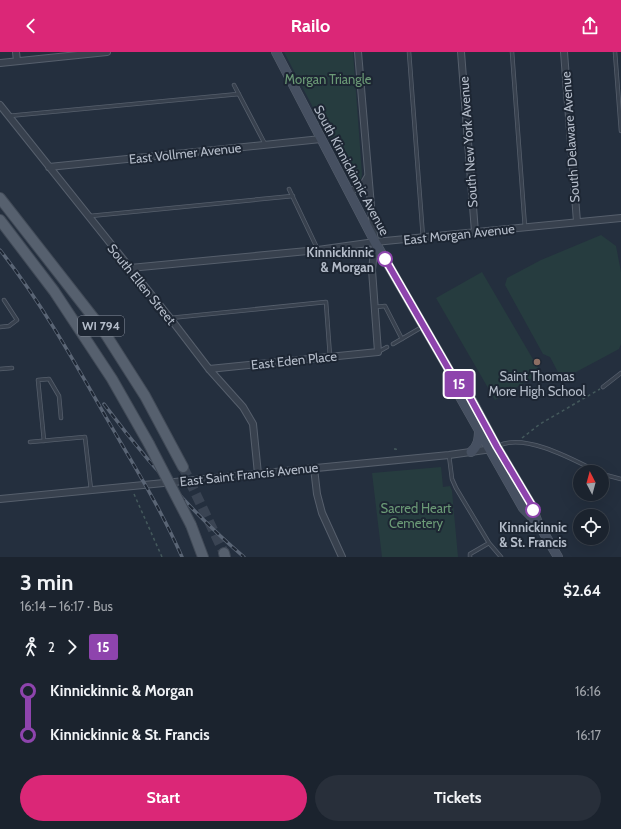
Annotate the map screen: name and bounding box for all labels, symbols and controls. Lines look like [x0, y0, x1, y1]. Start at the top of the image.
icon: back [20, 15, 42, 37]
text: Railo [291, 15, 330, 37]
icon: share [579, 15, 601, 37]
park label: Morgan Triangle [285, 71, 372, 87]
street label: South Delaware Avenue [557, 71, 583, 203]
street label: South New York Avenue [455, 76, 481, 208]
street label: South Kinnickinnic Avenue [311, 102, 393, 238]
street label: East Vollmer Avenue [128, 139, 242, 167]
street label: East Morgan Avenue [403, 220, 516, 248]
street label: South Ellen Street [104, 240, 180, 328]
place label: Kinnickinnic & Morgan [306, 244, 374, 275]
marker: Kinnickinnic & Morgan [377, 251, 393, 267]
road number: WI 794 [78, 316, 124, 336]
street label: East Eden Place [250, 347, 338, 372]
marker: Saint Thomas More High School [532, 357, 542, 367]
place label: Saint Thomas More High School [488, 368, 586, 399]
line badge: 15 [441, 371, 477, 397]
text: 15 [453, 375, 465, 393]
street label: East Saint Francis Avenue [179, 459, 319, 489]
north arrow [573, 465, 609, 501]
map controls [573, 465, 609, 545]
park label: Sacred Heart Cemetery [381, 500, 452, 531]
marker: Kinnickinnic & St. Francis [525, 502, 541, 518]
button: locate [573, 509, 609, 545]
place label: Kinnickinnic & St. Francis [499, 519, 567, 550]
text: 3 min [20, 569, 73, 596]
text: $2.64 [563, 582, 601, 600]
text: 16:14 – 16:17 · Bus [20, 598, 113, 614]
icon: walk [20, 636, 42, 658]
icon: forward [61, 636, 83, 658]
text: 15 [97, 638, 110, 656]
text: 2 [48, 639, 55, 655]
text: Kinnickinnic & Morgan [50, 682, 193, 700]
text: 16:16 [575, 683, 601, 699]
text: Kinnickinnic & St. Francis [50, 726, 210, 744]
text: 16:17 [576, 727, 601, 743]
button: Start [20, 775, 307, 821]
button: Tickets [315, 775, 601, 821]

